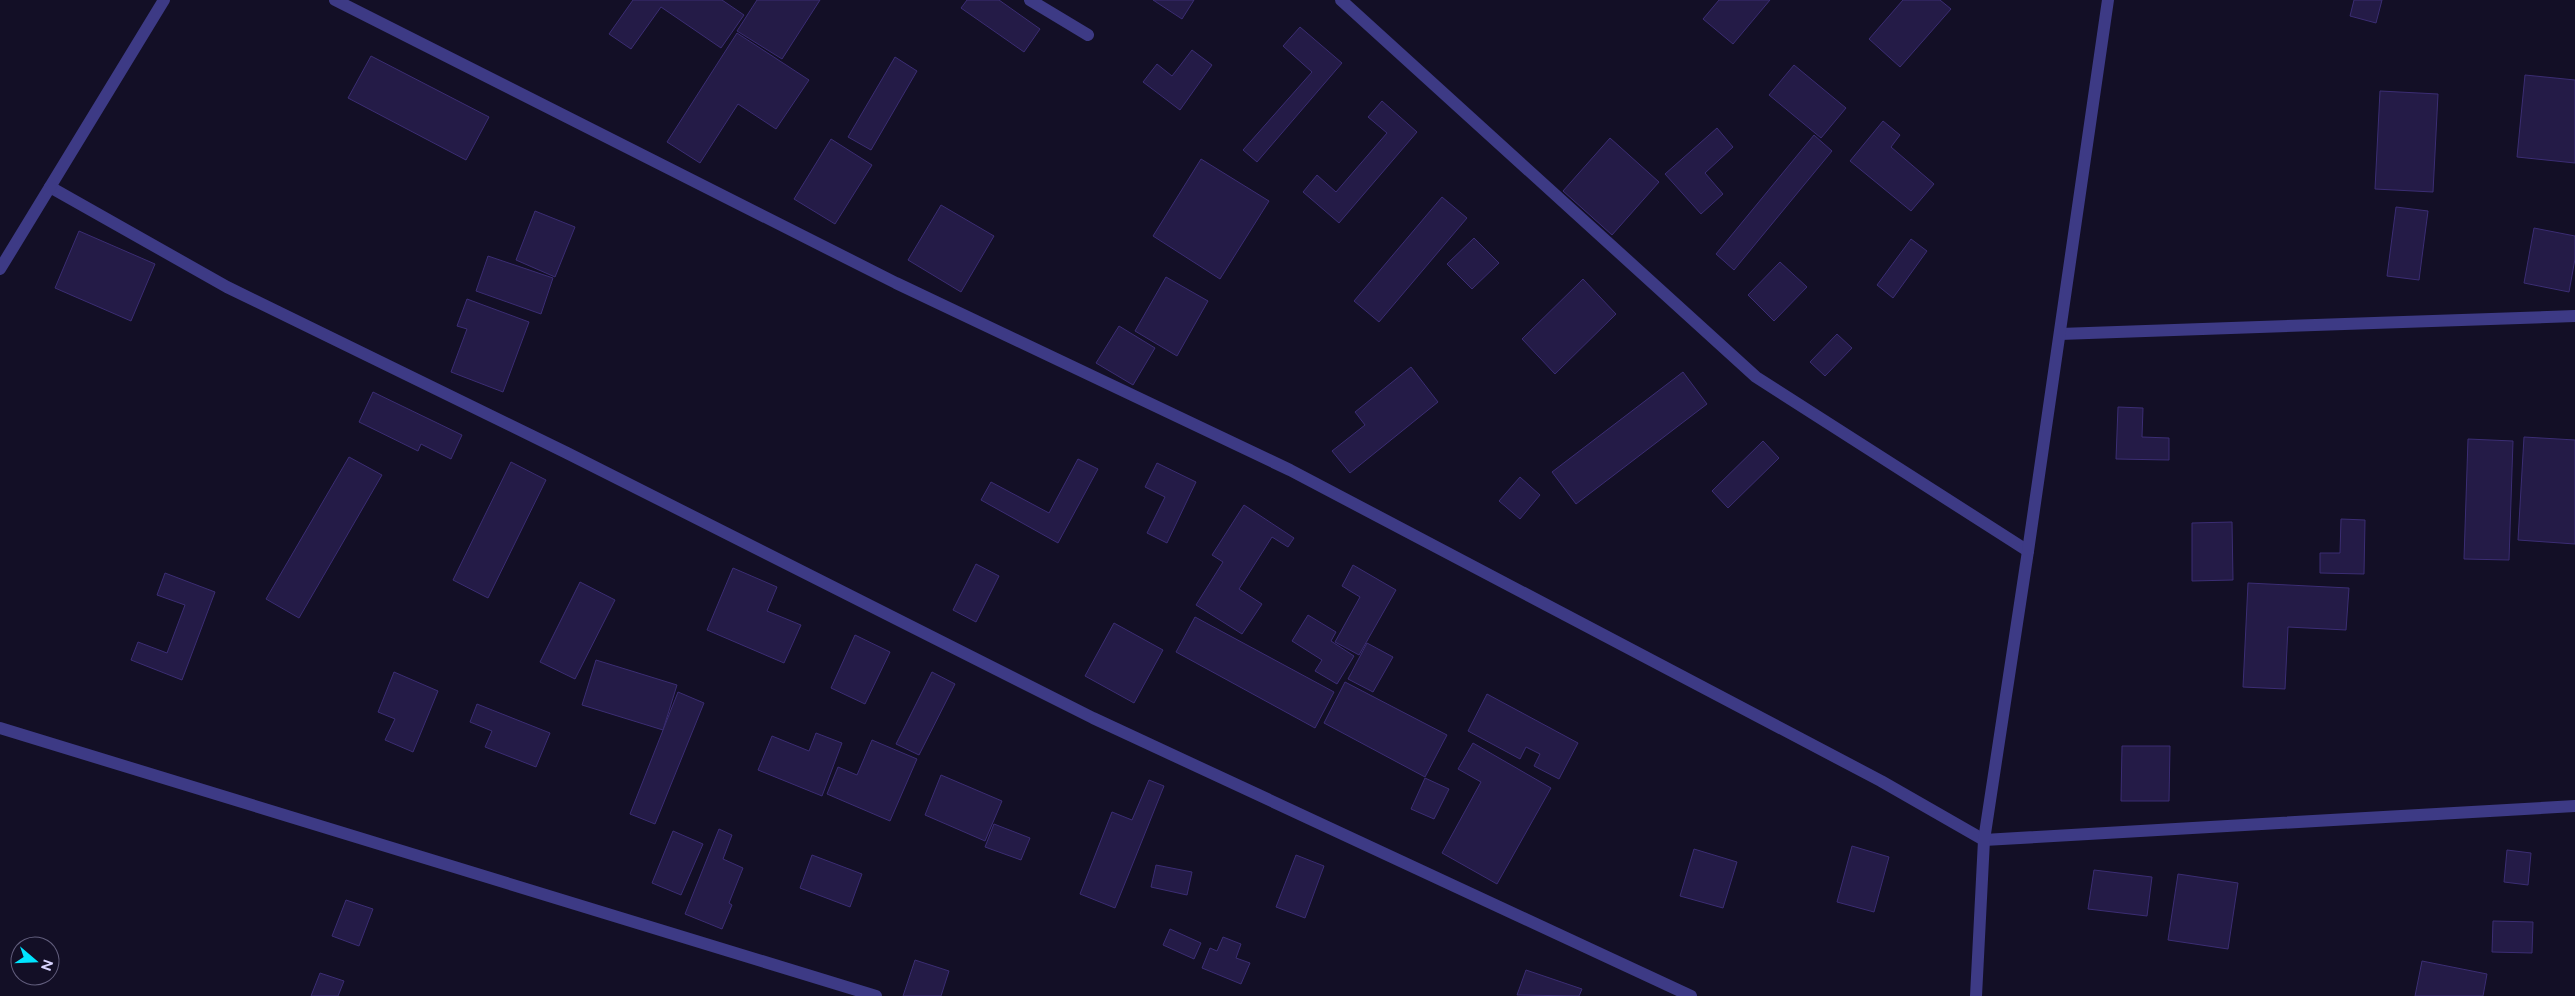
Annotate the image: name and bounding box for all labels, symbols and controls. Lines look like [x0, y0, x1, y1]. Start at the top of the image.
north arrow [10, 936, 60, 986]
text: N [37, 957, 57, 973]

